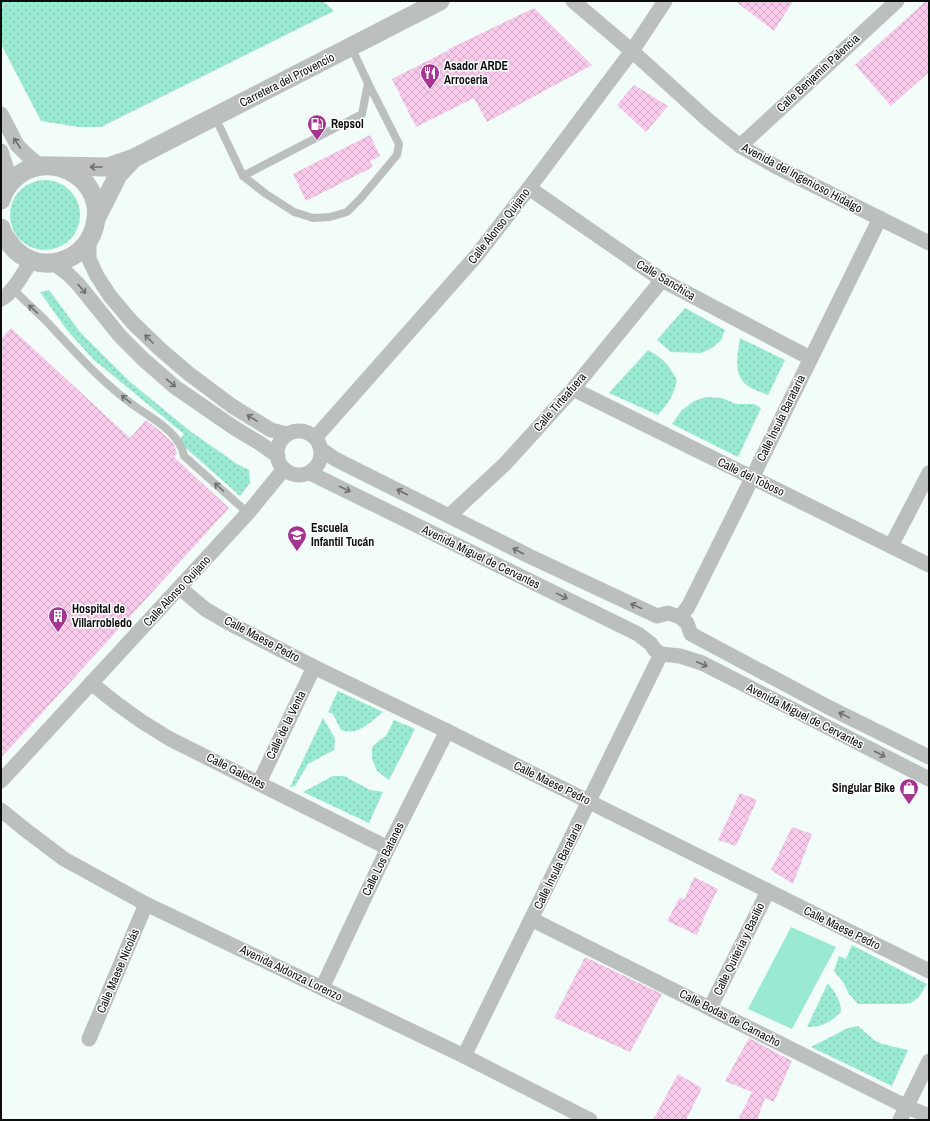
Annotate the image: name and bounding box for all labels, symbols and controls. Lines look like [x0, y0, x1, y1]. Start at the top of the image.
street label: Calle Benjamín Palencia [773, 30, 863, 116]
street label: Carretera del Provencio [237, 49, 337, 111]
place label: Asador ARDE Arroceria [444, 58, 509, 88]
restaurant icon: Asador ARDE Arroceria [419, 62, 441, 90]
fuel station icon: Repsol [306, 113, 328, 141]
place label: Repsol [331, 116, 364, 132]
one-way arrow [13, 138, 21, 149]
street label: Avenida del Ingenioso Hidalgo [738, 139, 865, 217]
one-way arrow [90, 163, 103, 171]
street label: Calle Alonso Quijano [464, 185, 534, 267]
street label: Calle Sanchica [634, 256, 699, 304]
one-way arrow [78, 284, 86, 295]
one-way arrow [28, 304, 38, 313]
one-way arrow [144, 334, 154, 344]
street label: Calle Tirteafuera [530, 369, 590, 435]
street label: Calle Ínsula Barataria [753, 371, 809, 464]
one-way arrow [166, 379, 177, 388]
one-way arrow [121, 395, 131, 404]
one-way arrow [246, 414, 258, 422]
street label: Calle del Toboso [715, 454, 787, 500]
one-way arrow [214, 482, 224, 492]
one-way arrow [338, 486, 350, 493]
one-way arrow [396, 488, 408, 496]
place label: Escuela Infantil Tucán [311, 520, 374, 550]
street label: Avenida Miguel de Cervantes [418, 521, 543, 593]
school or university icon: Escuela Infantil Tucán [286, 524, 308, 552]
one-way arrow [512, 547, 524, 554]
street label: Calle Alonso Quijano [140, 552, 214, 630]
one-way arrow [556, 593, 568, 600]
place label: Hospital de Villarrobledo [72, 601, 132, 631]
one-way arrow [630, 602, 642, 609]
building icon: Hospital de Villarrobledo [47, 605, 69, 633]
street label: Calle Maese Pedro [221, 612, 303, 666]
one-way arrow [695, 661, 707, 668]
street label: Avenida Miguel de Cervantes [743, 679, 866, 753]
street label: Calle de la Venta [263, 688, 310, 762]
one-way arrow [838, 711, 850, 718]
street label: Calle Galeotes [204, 749, 268, 793]
one-way arrow [874, 751, 886, 758]
street label: Calle Maese Pedro [511, 757, 593, 809]
shop icon: Singular Bike [898, 777, 920, 805]
place label: Singular Bike [832, 780, 896, 796]
street label: Calle Ínsula Barataria [530, 819, 586, 912]
street label: Calle Los Batanes [358, 820, 408, 898]
street label: Calle Quiteria y Basilio [710, 900, 768, 998]
street label: Calle Maese Pedro [801, 902, 883, 954]
street label: Calle Maese Nicolás [93, 926, 143, 1016]
street label: Avenida Aldonza Lorenzo [236, 941, 345, 1005]
street label: Calle Bodas de Camacho [677, 986, 783, 1050]

